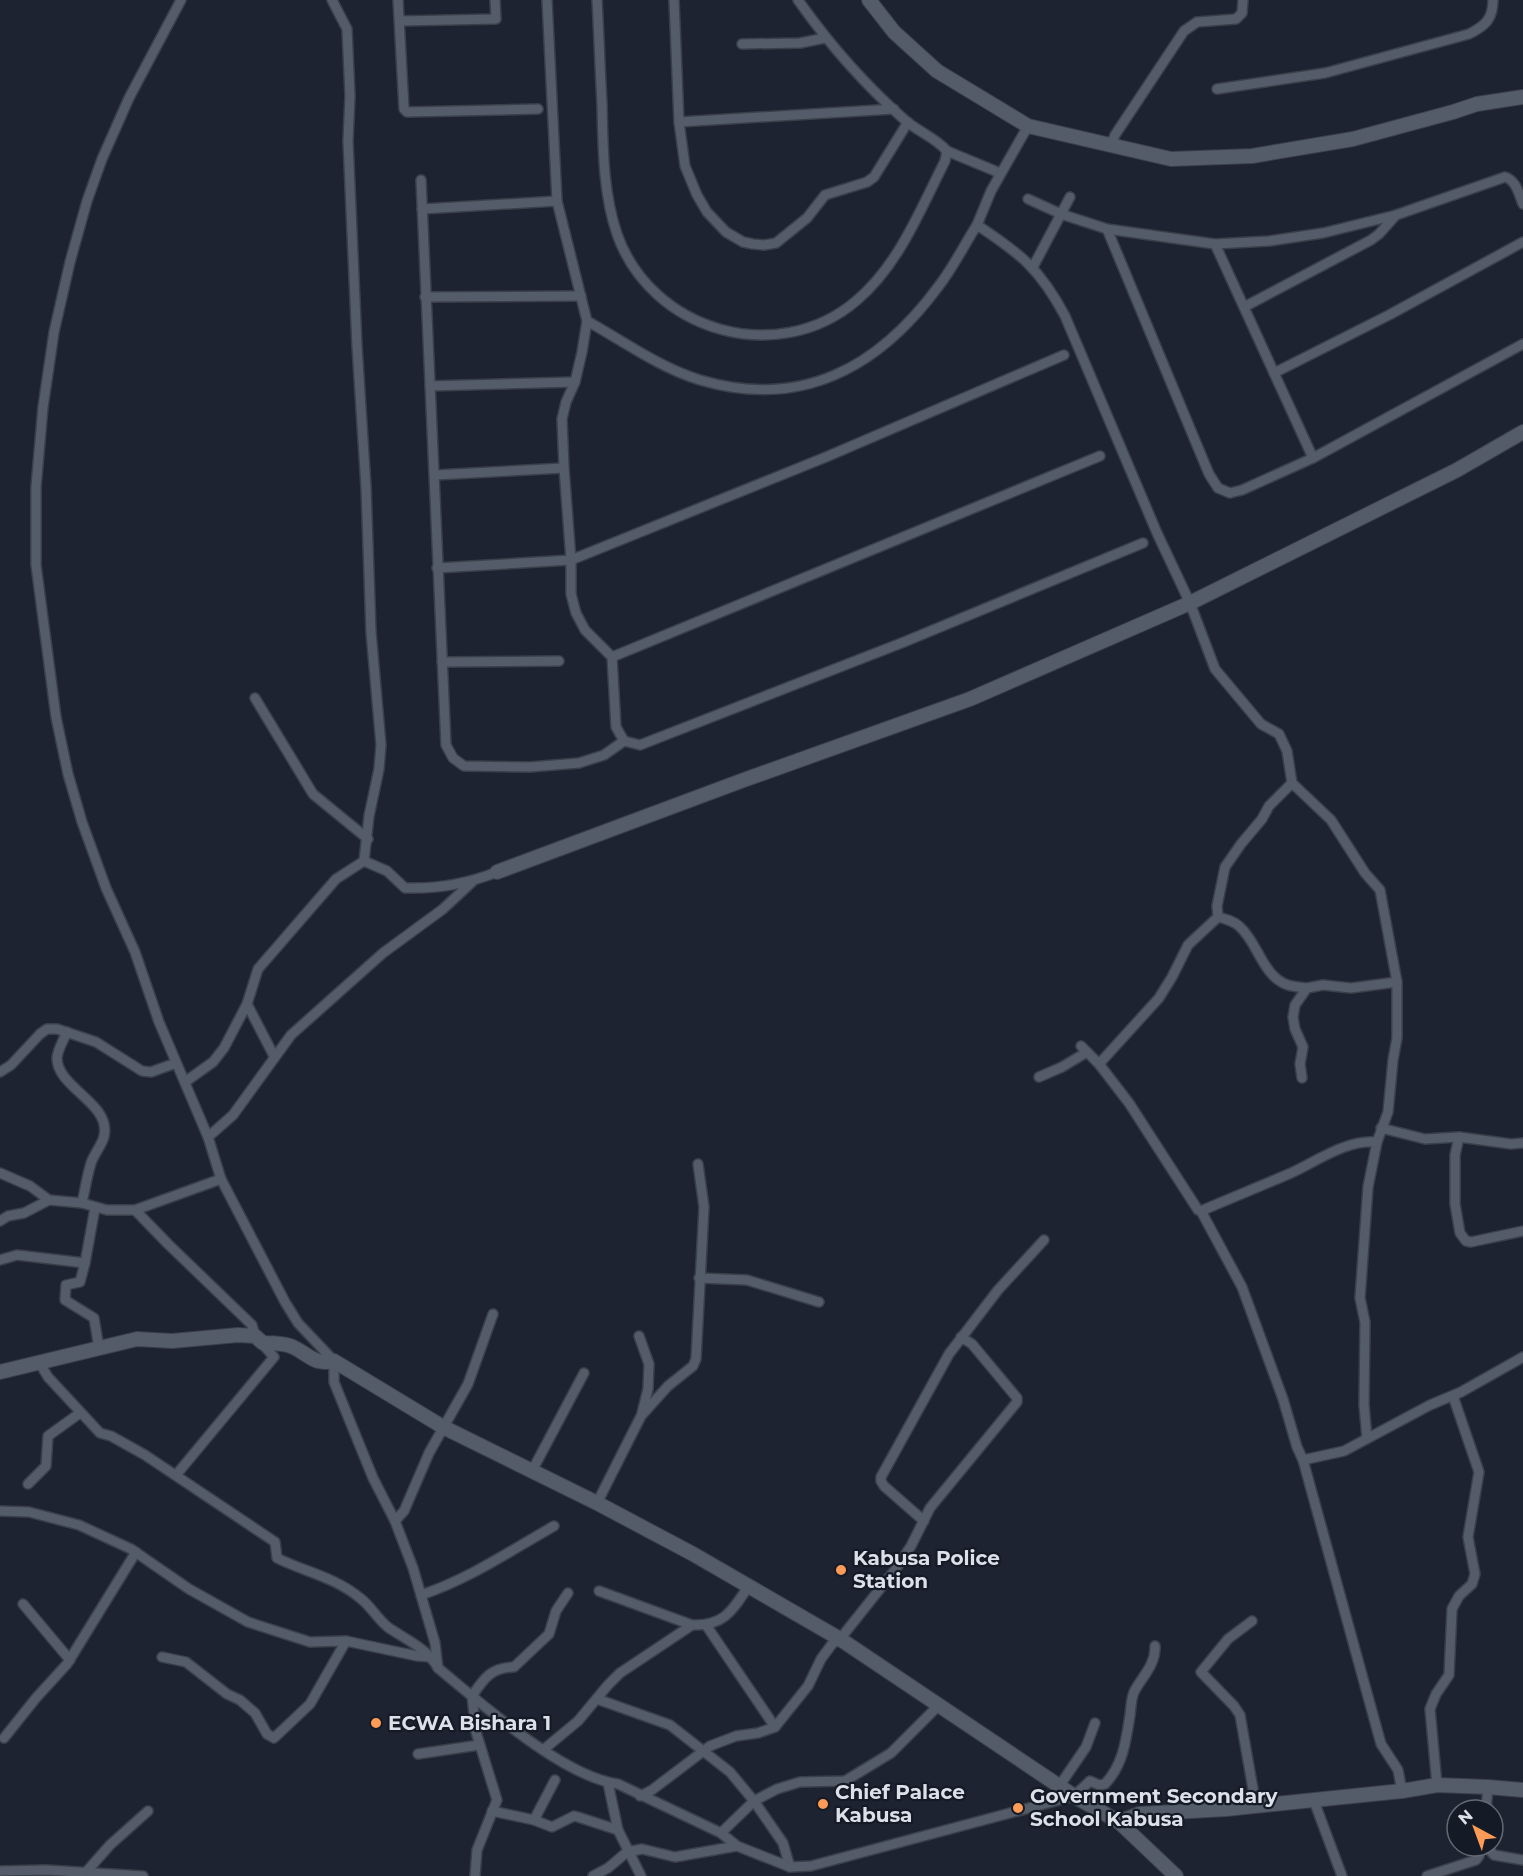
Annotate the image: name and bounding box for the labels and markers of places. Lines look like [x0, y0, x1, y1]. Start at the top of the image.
place label: Kabusa Police Station [853, 1546, 1000, 1593]
marker: Kabusa Police Station [834, 1563, 848, 1577]
place label: ECWA Bishara 1 [388, 1711, 551, 1735]
marker: ECWA Bishara 1 [369, 1716, 383, 1730]
place label: Chief Palace Kabusa [835, 1780, 965, 1827]
place label: Government Secondary School Kabusa [1030, 1784, 1279, 1831]
marker: Chief Palace Kabusa [816, 1797, 830, 1811]
marker: Government Secondary School Kabusa [1011, 1801, 1025, 1815]

